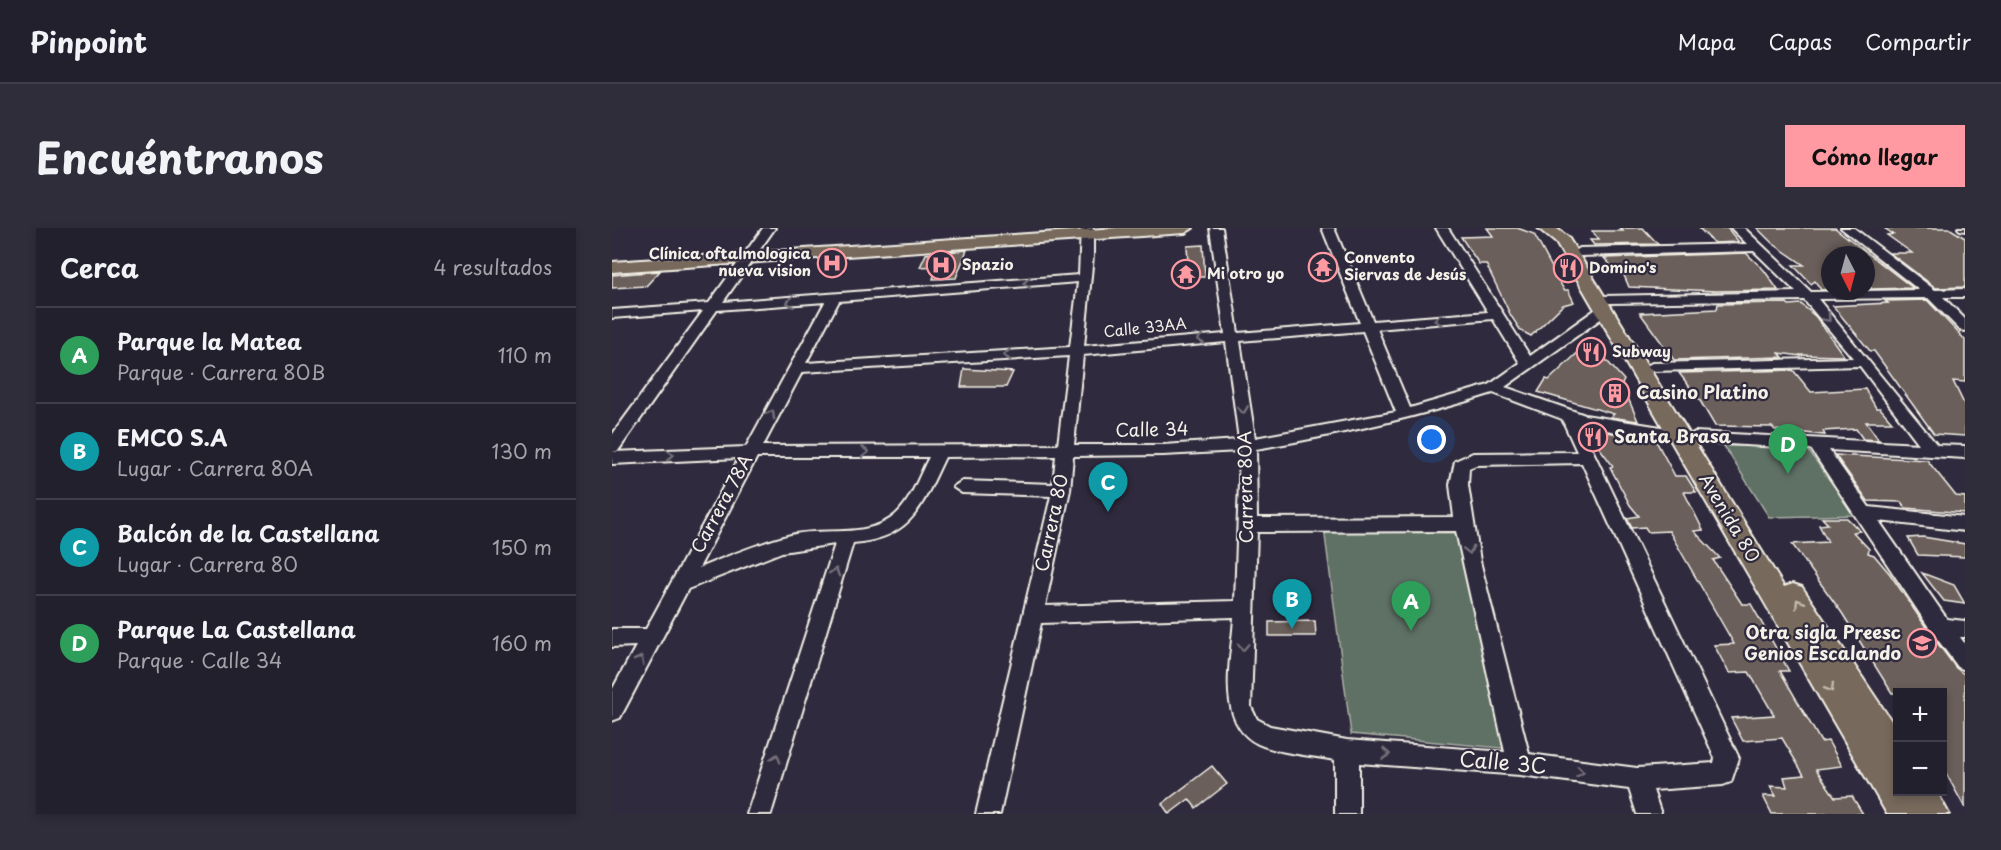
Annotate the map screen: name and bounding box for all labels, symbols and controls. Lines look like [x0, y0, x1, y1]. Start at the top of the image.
text: Pinpoint [30, 20, 147, 63]
text: Mapa [1678, 25, 1736, 57]
text: Capas [1769, 25, 1832, 57]
text: Compartir [1865, 25, 1971, 57]
text: Encuéntranos [36, 125, 324, 188]
button: Cómo llegar [1785, 125, 1965, 187]
place label: Clínica oftalmologica nueva vision [649, 241, 812, 281]
place label: Convento Siervas de Jesús [1344, 245, 1466, 285]
north arrow [1821, 246, 1875, 300]
hospital icon: Clínica oftalmologica nueva vision [816, 247, 848, 279]
text: Cerca [60, 248, 139, 287]
hospital icon: Spazio [925, 249, 957, 281]
temple icon: Convento Siervas de Jesús [1307, 251, 1339, 283]
text: 4 resultados [434, 252, 552, 282]
place label: Spazio [962, 252, 1013, 275]
restaurant icon: Domino's [1552, 252, 1584, 284]
place label: Domino's [1589, 255, 1656, 278]
temple icon: Mi otro yo [1170, 258, 1202, 290]
place label: Mi otro yo [1207, 261, 1284, 284]
one-way arrow [1022, 276, 1031, 289]
one-way arrow [786, 295, 795, 308]
street label: Calle 33AA [1102, 311, 1187, 342]
one-way arrow [1820, 311, 1831, 322]
one-way arrow [1433, 313, 1442, 326]
text: Parque la Matea [117, 324, 302, 357]
one-way arrow [1197, 332, 1206, 345]
restaurant icon: Subway [1575, 336, 1607, 368]
place label: Subway [1612, 339, 1671, 362]
text: A [72, 340, 87, 370]
text: 110 m [498, 340, 552, 370]
one-way arrow [1003, 349, 1012, 362]
text: Parque · Carrera 80B [117, 357, 325, 387]
building icon: Casino Platino [1599, 377, 1631, 409]
place label: Casino Platino [1636, 378, 1769, 405]
one-way arrow [1236, 406, 1248, 415]
one-way arrow [764, 409, 775, 420]
street label: Calle 34 [1115, 414, 1189, 443]
text: EMCO S.A [117, 420, 227, 453]
restaurant icon: Santa Brasa [1577, 421, 1609, 453]
place label: Santa Brasa [1614, 422, 1732, 449]
pin: D [1768, 424, 1808, 474]
your location [1417, 425, 1446, 454]
street label: Carrera 80A [1230, 430, 1259, 544]
text: B [73, 436, 86, 466]
text: 130 m [492, 436, 552, 466]
one-way arrow [861, 445, 870, 458]
one-way arrow [666, 449, 675, 461]
street label: Carrera 78A [683, 449, 758, 558]
text: Lugar · Carrera 80A [117, 453, 313, 483]
pin: C [1088, 462, 1128, 512]
street label: Avenida 80 [1693, 468, 1767, 567]
street label: Carrera 80 [1027, 471, 1074, 574]
text: Balcón de la Castellana [117, 516, 380, 549]
text: C [72, 532, 87, 562]
text: 150 m [492, 532, 552, 562]
one-way arrow [1461, 545, 1474, 555]
text: Lugar · Carrera 80 [117, 549, 298, 579]
one-way arrow [828, 567, 840, 578]
pin: B [1272, 580, 1312, 629]
pin: A [1392, 582, 1430, 631]
one-way arrow [1794, 599, 1806, 609]
text: Parque La Castellana [117, 612, 356, 645]
place label: Otra sigla Preesc Genios Escalando [1744, 618, 1901, 666]
school or university icon: Otra sigla Preesc Genios Escalando [1906, 627, 1938, 659]
text: D [72, 628, 87, 658]
text: 160 m [492, 628, 552, 658]
one-way arrow [1237, 643, 1250, 652]
text: Parque · Calle 34 [117, 645, 282, 675]
one-way arrow [633, 656, 644, 666]
one-way arrow [1823, 682, 1835, 692]
map controls [1893, 688, 1947, 796]
button: + [1893, 688, 1947, 742]
street label: Calle 3C [1458, 741, 1548, 781]
button: − [1893, 742, 1947, 796]
one-way arrow [1382, 747, 1391, 760]
one-way arrow [769, 753, 782, 764]
one-way arrow [1576, 765, 1585, 777]

